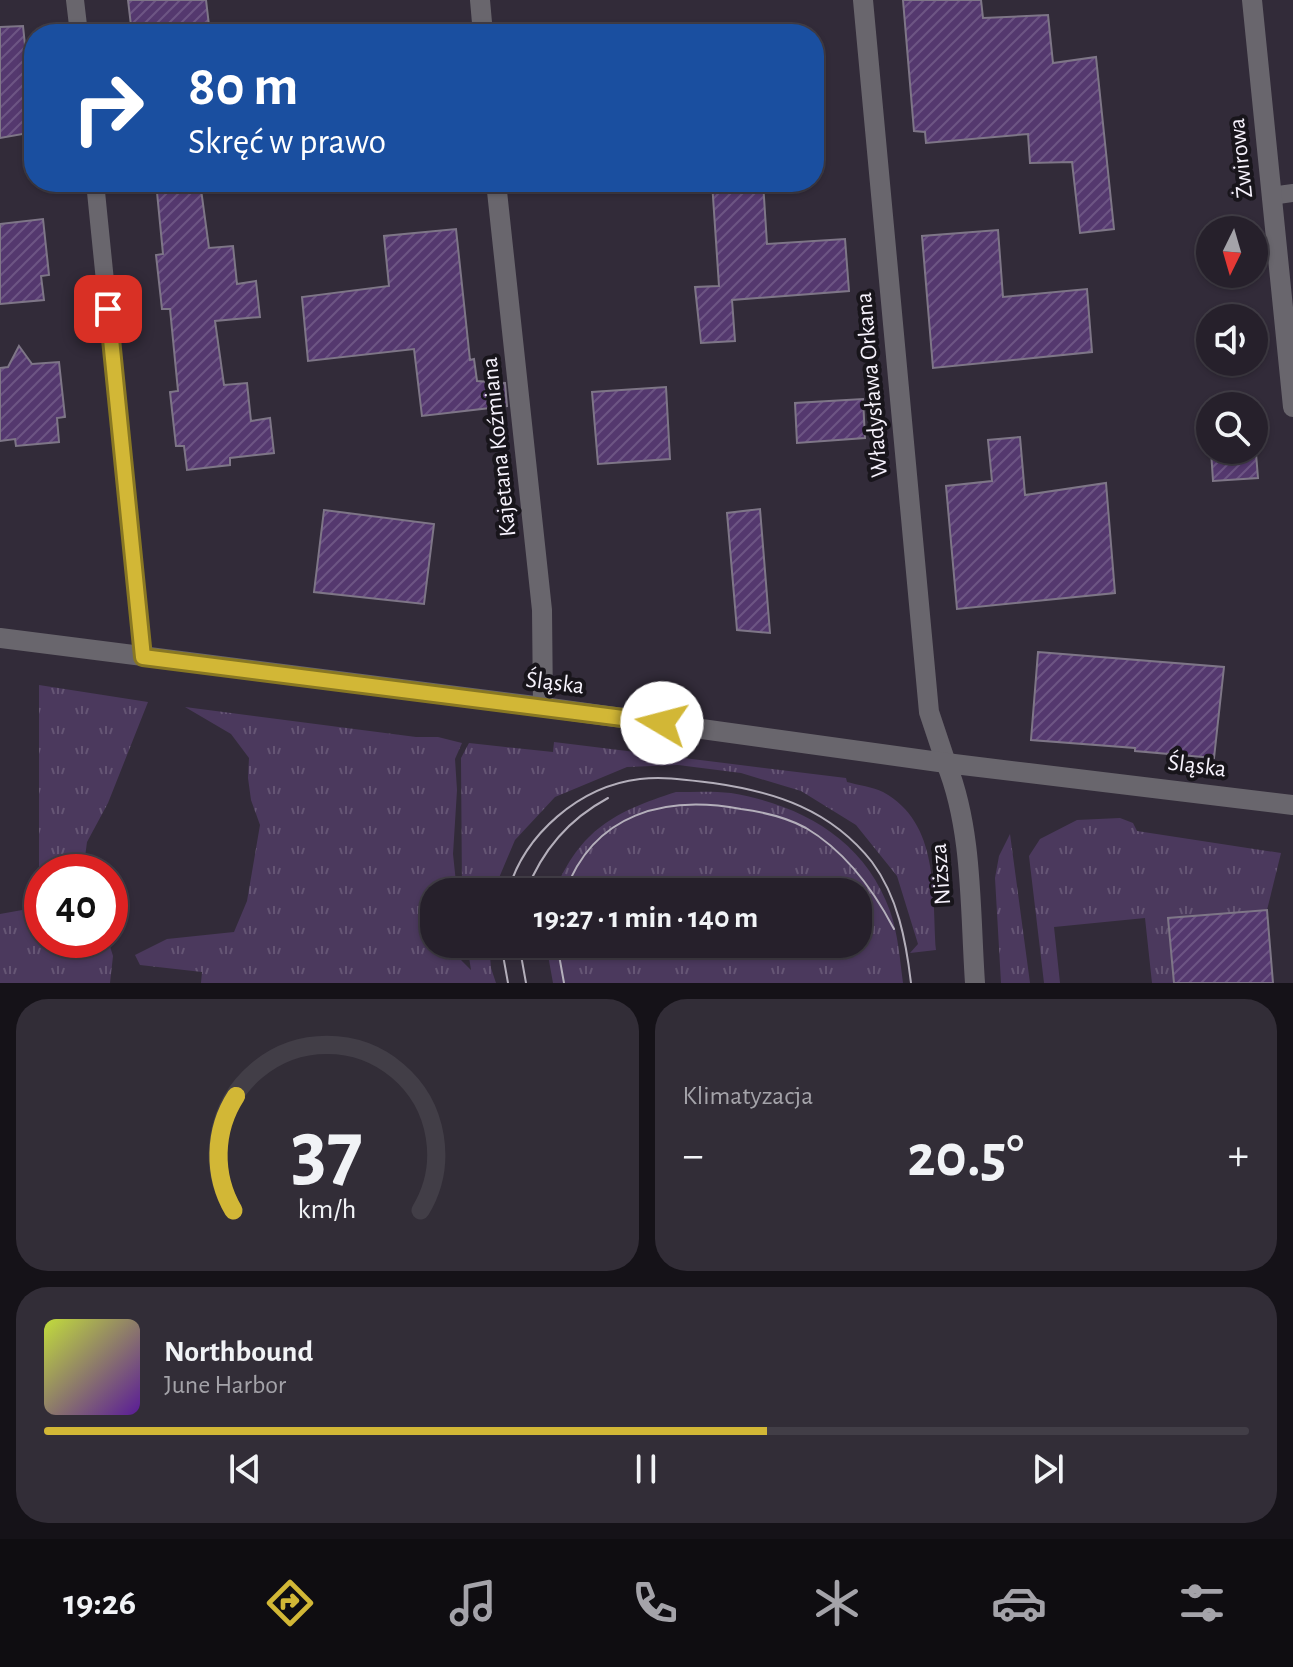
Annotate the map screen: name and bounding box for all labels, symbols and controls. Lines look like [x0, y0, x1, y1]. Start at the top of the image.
icon: right [56, 56, 160, 160]
text: 80 m [188, 59, 298, 115]
street label: Żwirowa [1224, 117, 1257, 199]
text: Skręć w prawo [188, 124, 386, 160]
north arrow [1196, 216, 1268, 288]
map controls [1196, 216, 1268, 464]
pin [74, 275, 142, 343]
icon: arrive [86, 287, 130, 331]
street label: Władysława Orkana [852, 291, 892, 479]
button: sound [1196, 304, 1268, 376]
street label: Kajetana Koźmiana [478, 356, 520, 538]
button: search [1196, 392, 1268, 464]
street label: Śląska [524, 666, 586, 698]
position arrow [620, 681, 704, 765]
street label: Śląska [1166, 749, 1228, 781]
street label: Niższa [927, 842, 955, 906]
speed limit sign: 40 [24, 854, 128, 958]
text: 19:27 · 1 min · 140 m [534, 903, 758, 933]
text: Klimatyzacja [683, 1083, 813, 1109]
text: 37 [291, 1110, 363, 1194]
text: 20.5° [907, 1127, 1024, 1187]
text: − [683, 1134, 704, 1178]
text: + [1228, 1134, 1249, 1178]
text: km/h [298, 1195, 357, 1224]
text: Northbound [164, 1337, 313, 1367]
text: June Harbor [164, 1372, 286, 1398]
icon: previous [223, 1447, 267, 1491]
icon: pause [624, 1447, 668, 1491]
icon: next [1026, 1447, 1070, 1491]
icon: directions [262, 1575, 318, 1631]
icon: music [445, 1575, 501, 1631]
icon: phone [627, 1575, 683, 1631]
icon: climate [809, 1575, 865, 1631]
icon: car [991, 1575, 1047, 1631]
icon: filters [1174, 1575, 1230, 1631]
text: 19:26 [63, 1585, 136, 1621]

